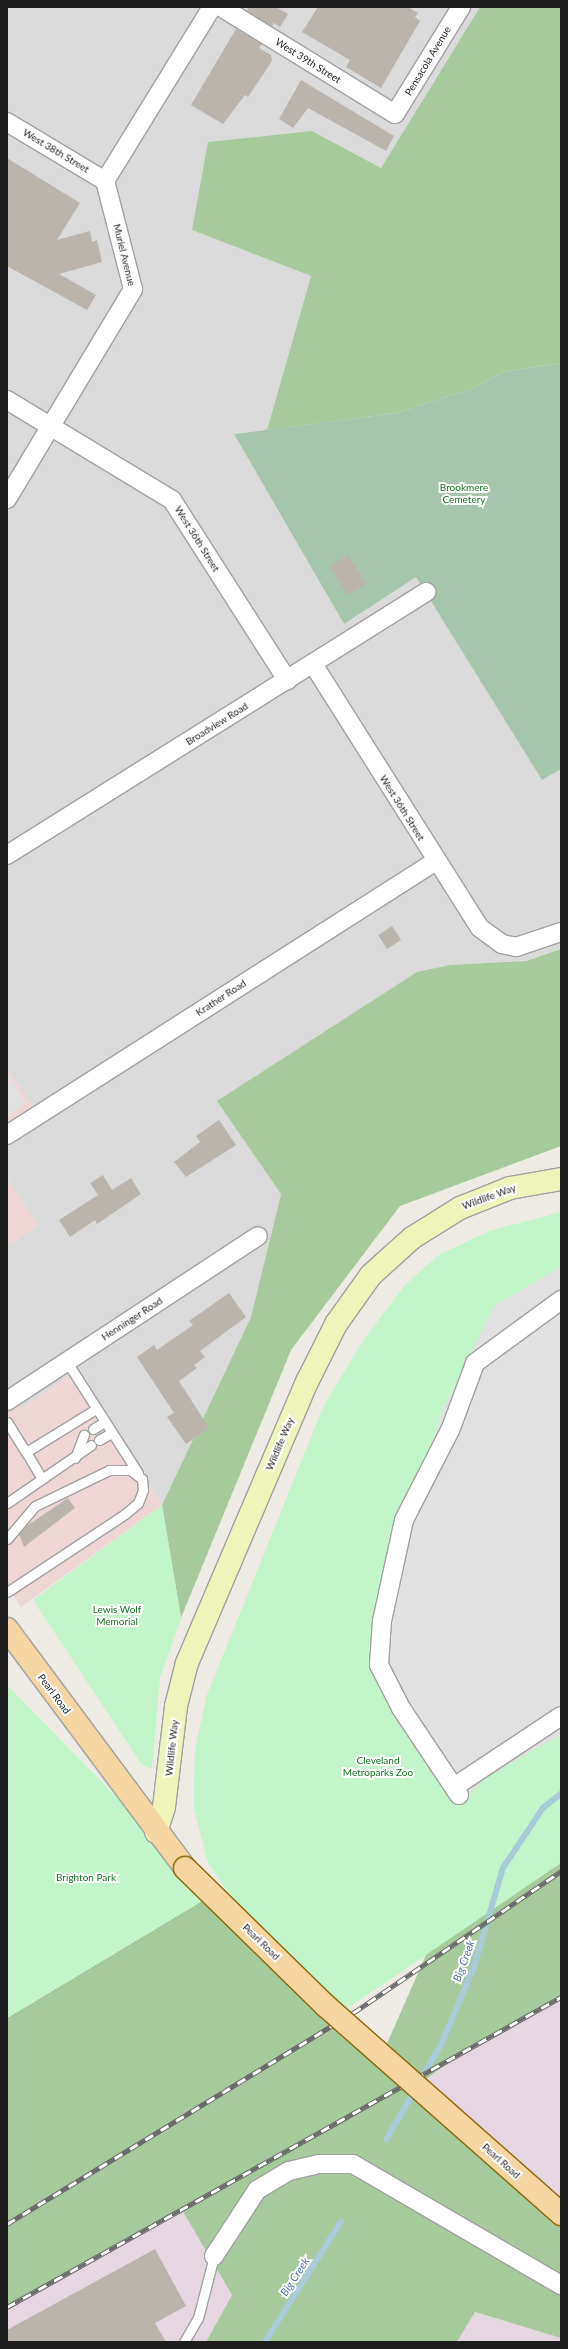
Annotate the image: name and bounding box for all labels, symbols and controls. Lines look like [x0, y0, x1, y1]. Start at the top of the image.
street label: Pensacola Avenue [402, 24, 454, 98]
street label: West 39th Street [273, 36, 343, 86]
street label: West 38th Street [21, 126, 91, 176]
street label: Muriel Avenue [110, 222, 138, 288]
park label: Brookmere Cemetery [440, 481, 488, 504]
street label: West 36th Street [172, 504, 222, 574]
street label: Broadview Road [184, 700, 250, 748]
street label: West 36th Street [377, 773, 427, 843]
street label: Krather Road [193, 977, 249, 1019]
street label: Wildlife Way [460, 1182, 518, 1212]
street label: Henninger Road [99, 1295, 165, 1343]
street label: Wildlife Way [263, 1416, 297, 1472]
park label: Lewis Wolf Memorial [93, 1603, 141, 1626]
street label: Pearl Road [35, 1672, 73, 1716]
street label: Wildlife Way [163, 1719, 181, 1777]
park label: Cleveland Metroparks Zoo [343, 1754, 413, 1778]
park label: Brighton Park [56, 1872, 116, 1884]
street label: Pearl Road [240, 1921, 282, 1963]
water label: Big Creek [450, 1939, 478, 1983]
street label: Pearl Road [480, 2141, 522, 2181]
water label: Big Creek [278, 2255, 312, 2299]

